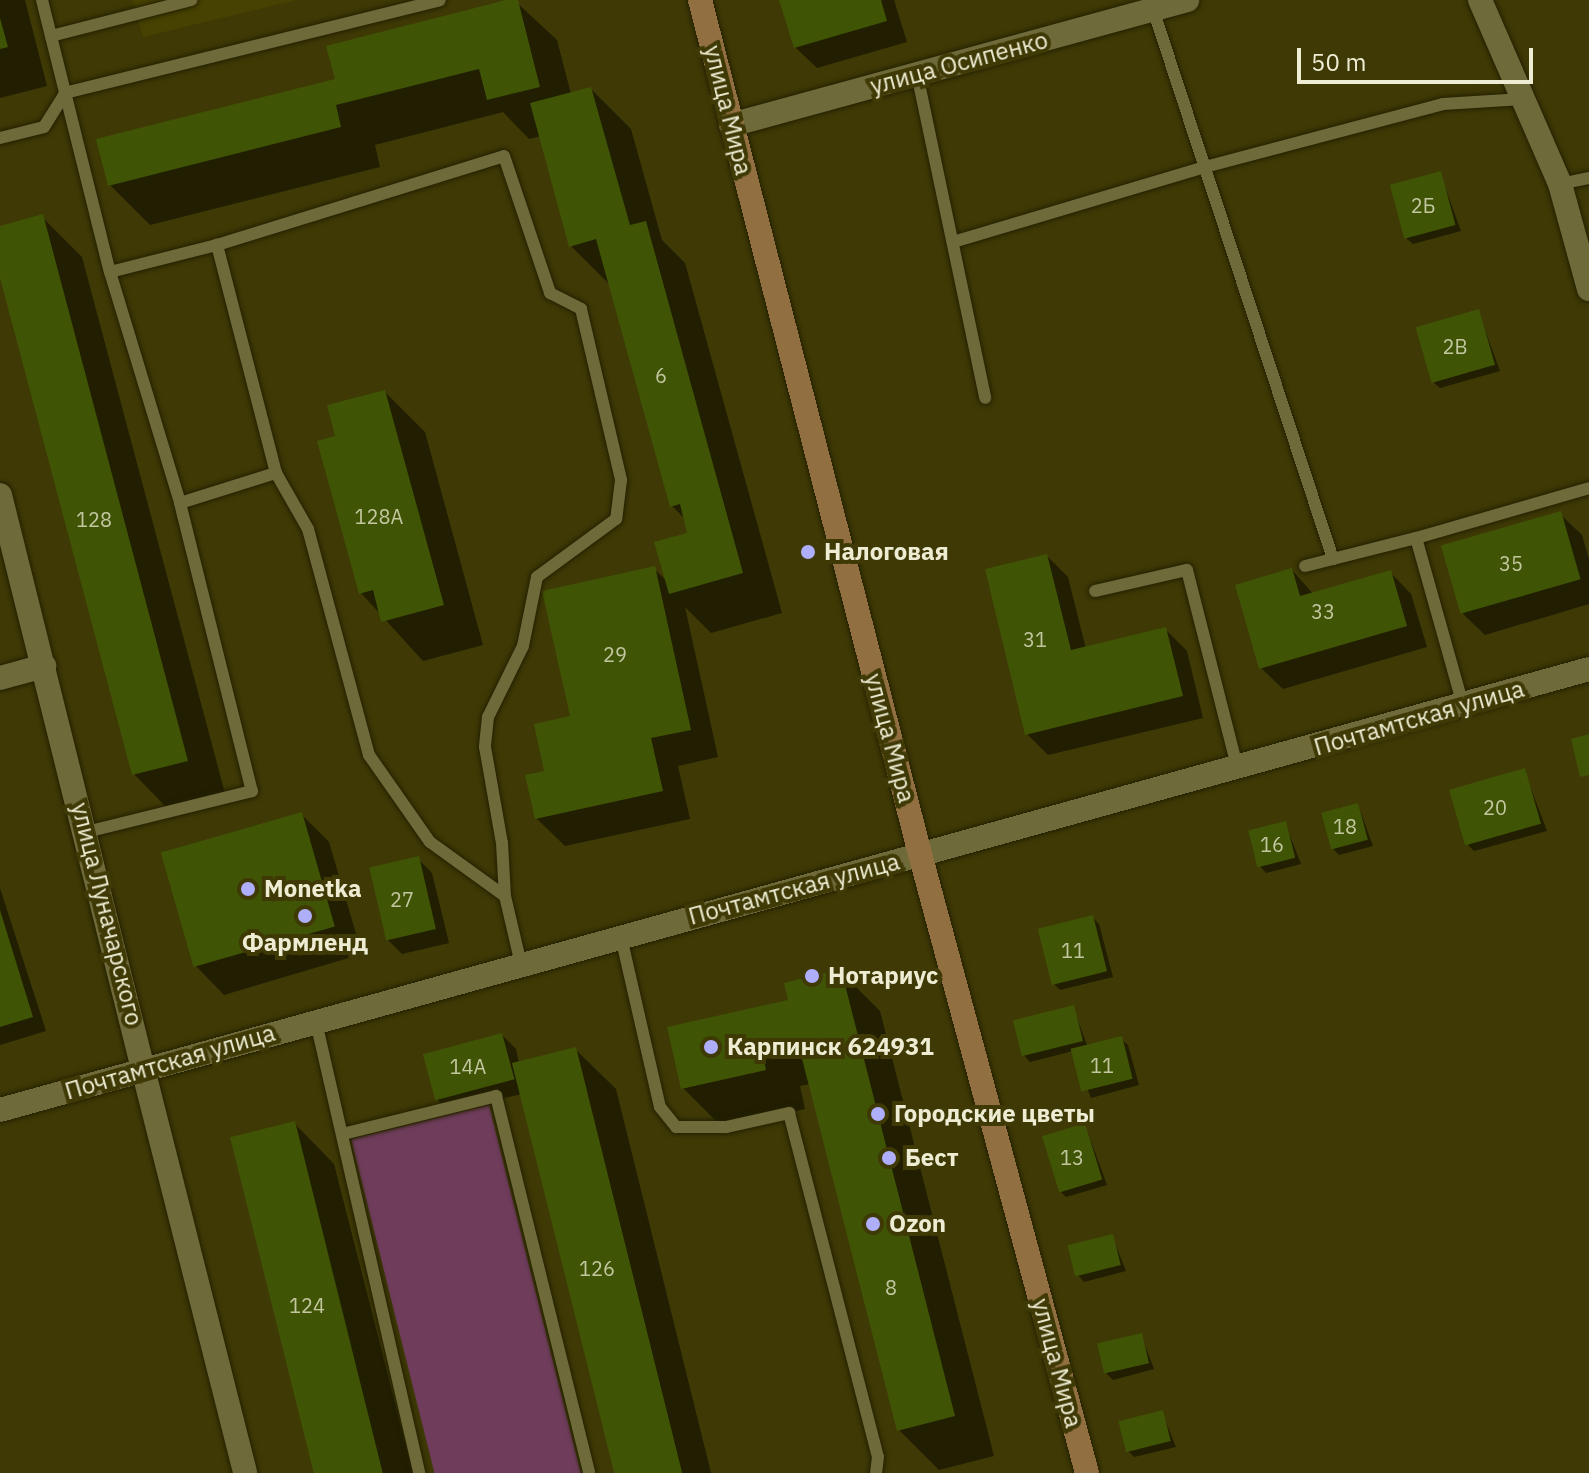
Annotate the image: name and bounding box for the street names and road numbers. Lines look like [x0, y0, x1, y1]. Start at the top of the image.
street label: улица Осипенко [867, 25, 1051, 101]
street label: улица Мира [698, 42, 758, 178]
street label: улица Мира [859, 670, 921, 806]
street label: Почтамтская улица [1311, 674, 1527, 762]
street label: улица Луначарского [65, 800, 149, 1028]
street label: Почтамтская улица [685, 847, 903, 931]
street label: Почтамтская улица [62, 1018, 278, 1106]
street label: улица Мира [1026, 1295, 1088, 1431]

